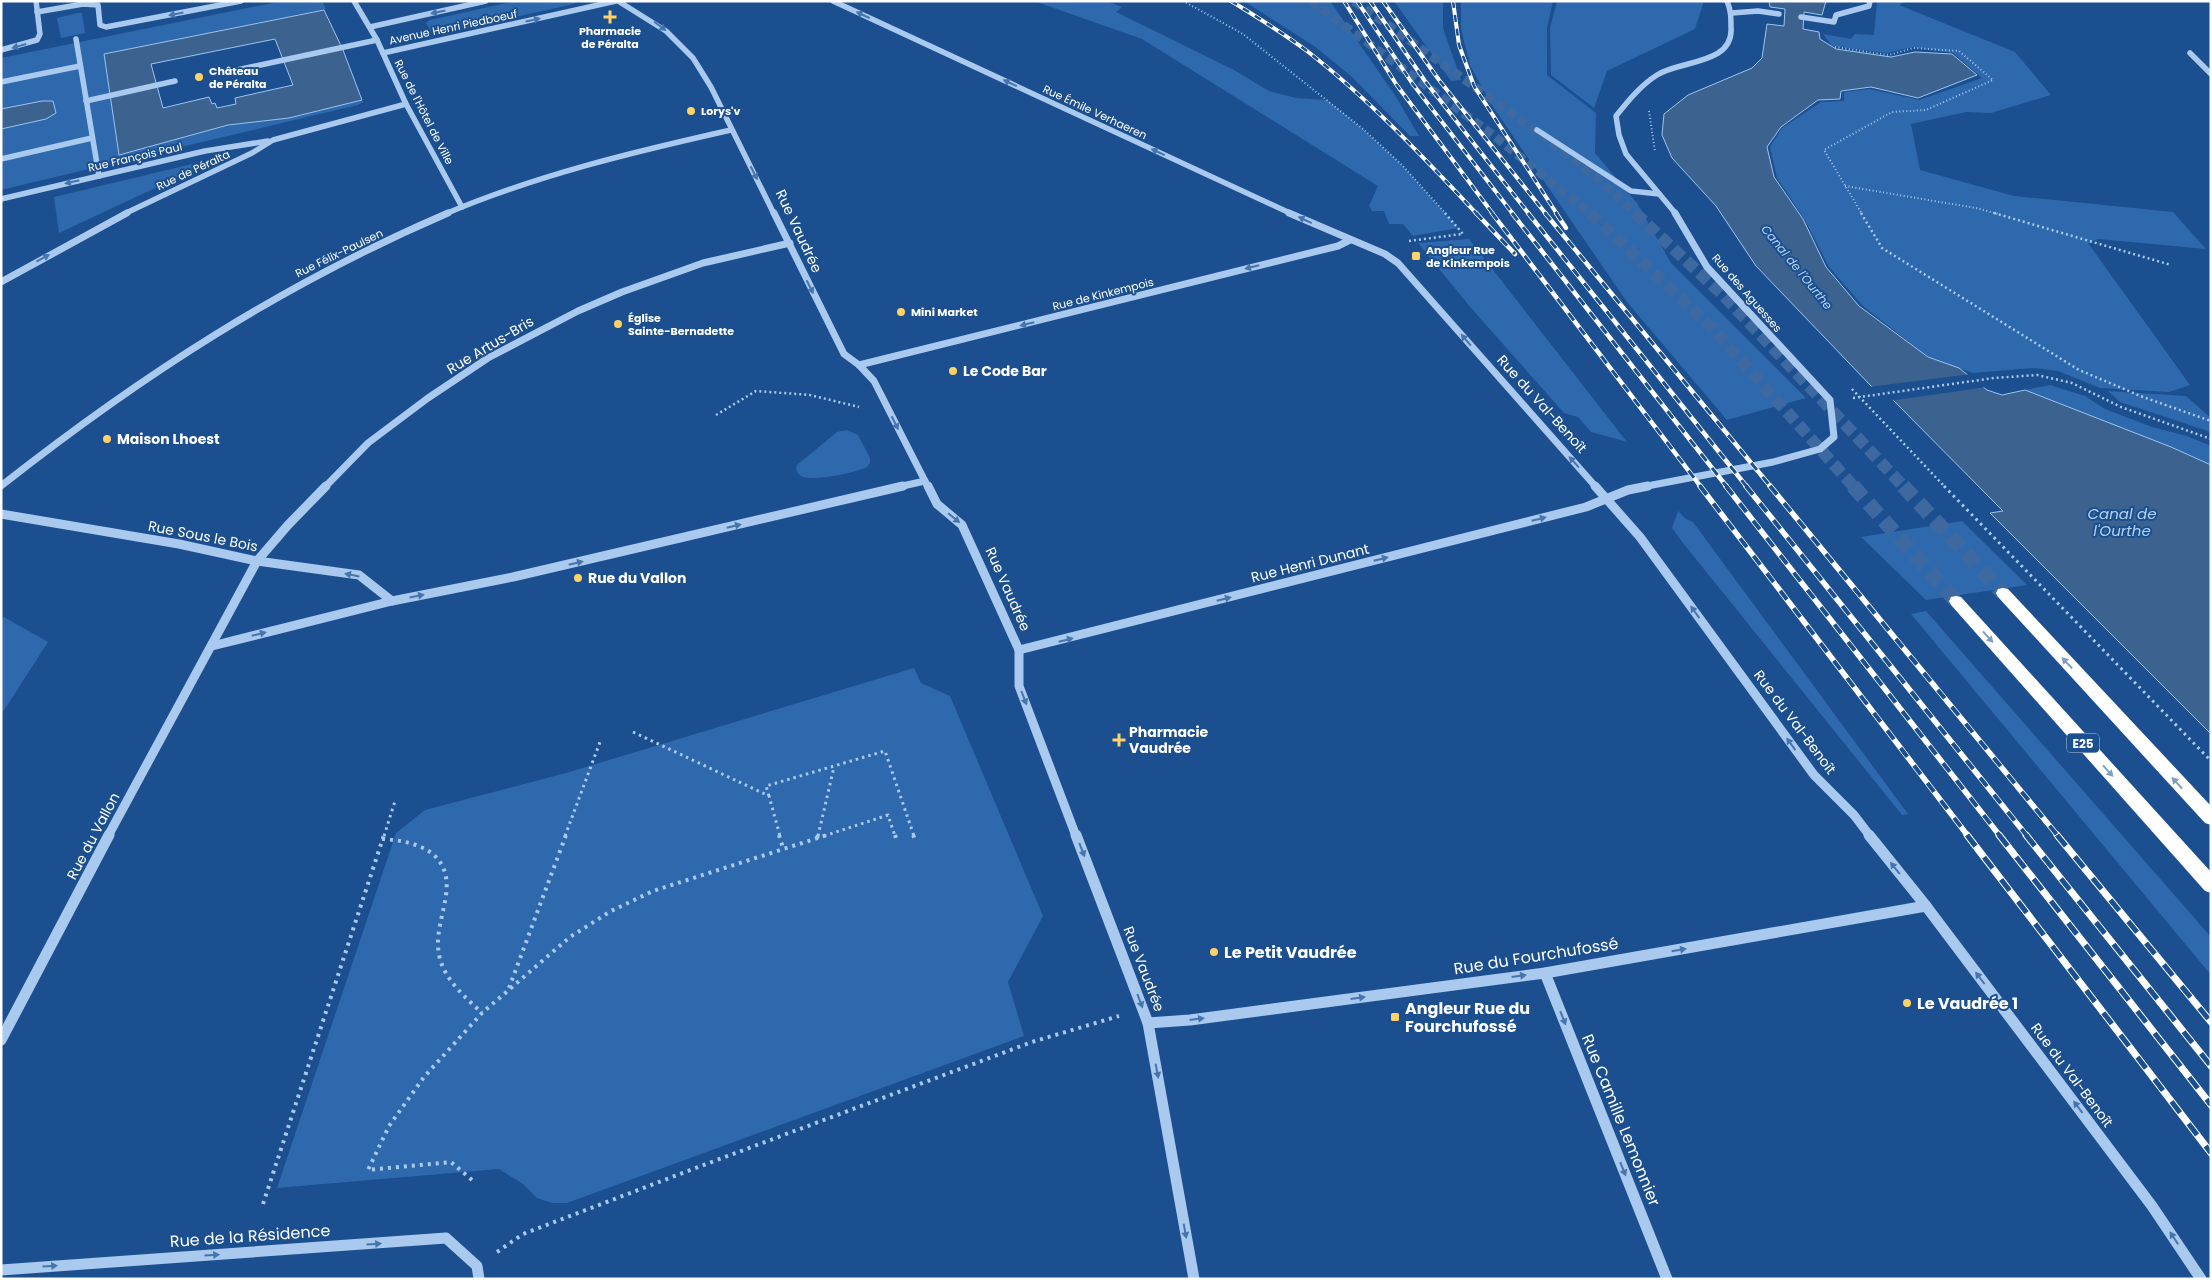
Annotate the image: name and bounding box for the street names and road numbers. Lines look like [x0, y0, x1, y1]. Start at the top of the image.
street label: Avenue Henri Piedboeuf [387, 6, 519, 48]
street label: Rue de l'Hôtel de Ville [391, 57, 457, 167]
street label: Rue Émile Verhaeren [1040, 81, 1150, 143]
street label: Rue François Paul [86, 138, 184, 176]
street label: Rue de Péralta [154, 146, 232, 194]
street label: Rue Vaudrée [771, 186, 827, 276]
street label: Rue Félix-Paulsen [292, 225, 386, 281]
street label: Rue des Aguesses [1708, 250, 1786, 336]
street label: Rue de Kinkempois [1051, 274, 1156, 314]
street label: Rue Artus-Bris [443, 311, 537, 379]
street label: Rue du Val-Benoît [1492, 351, 1592, 457]
street label: Rue Sous le Bois [146, 516, 260, 556]
street label: Rue Henri Dunant [1249, 539, 1371, 587]
street label: Rue Vaudrée [981, 544, 1036, 634]
street label: Rue du Val-Benoît [1749, 666, 1841, 778]
road number: E25 [2067, 734, 2099, 752]
street label: Rue du Vallon [62, 789, 124, 883]
street label: Rue Vaudrée [1119, 923, 1170, 1015]
street label: Rue du Fourchufossé [1452, 932, 1620, 980]
street label: Rue du Val-Benoît [2026, 1019, 2118, 1131]
street label: Rue Camille Lemonnier [1576, 1031, 1666, 1209]
street label: Rue de la Résidence [169, 1219, 331, 1253]

